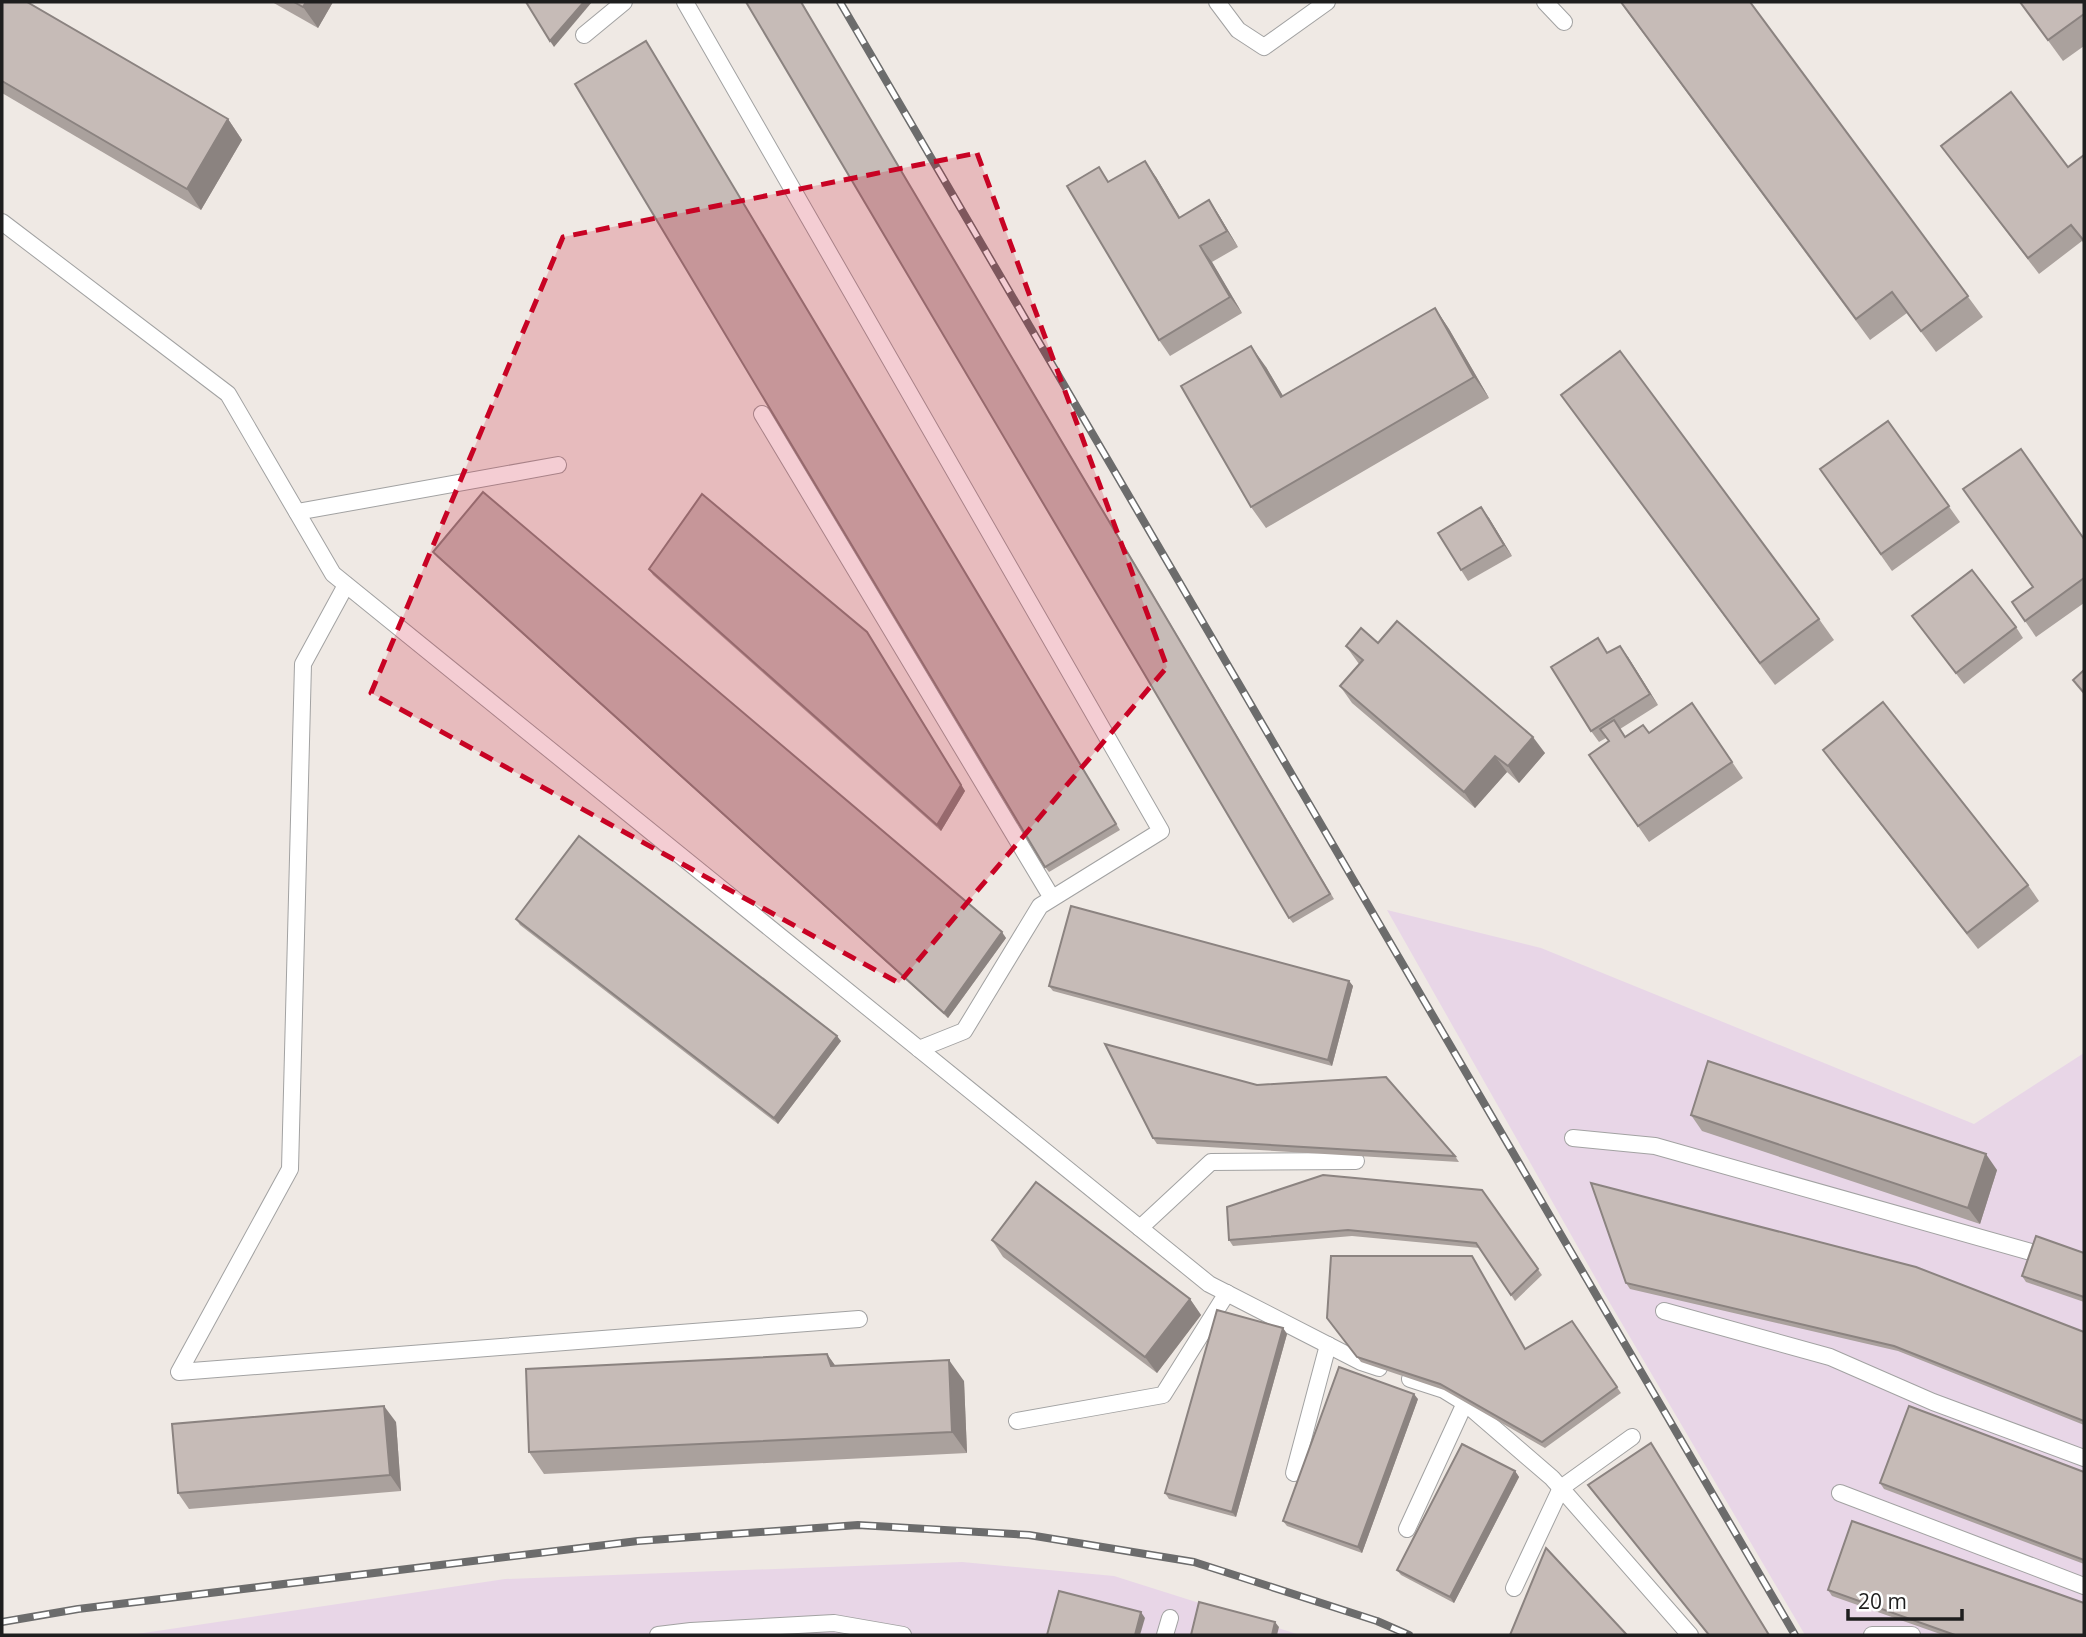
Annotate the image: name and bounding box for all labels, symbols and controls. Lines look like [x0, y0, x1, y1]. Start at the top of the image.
scale bar [1848, 1578, 1962, 1622]
text: 20 m [1858, 1587, 1907, 1615]

